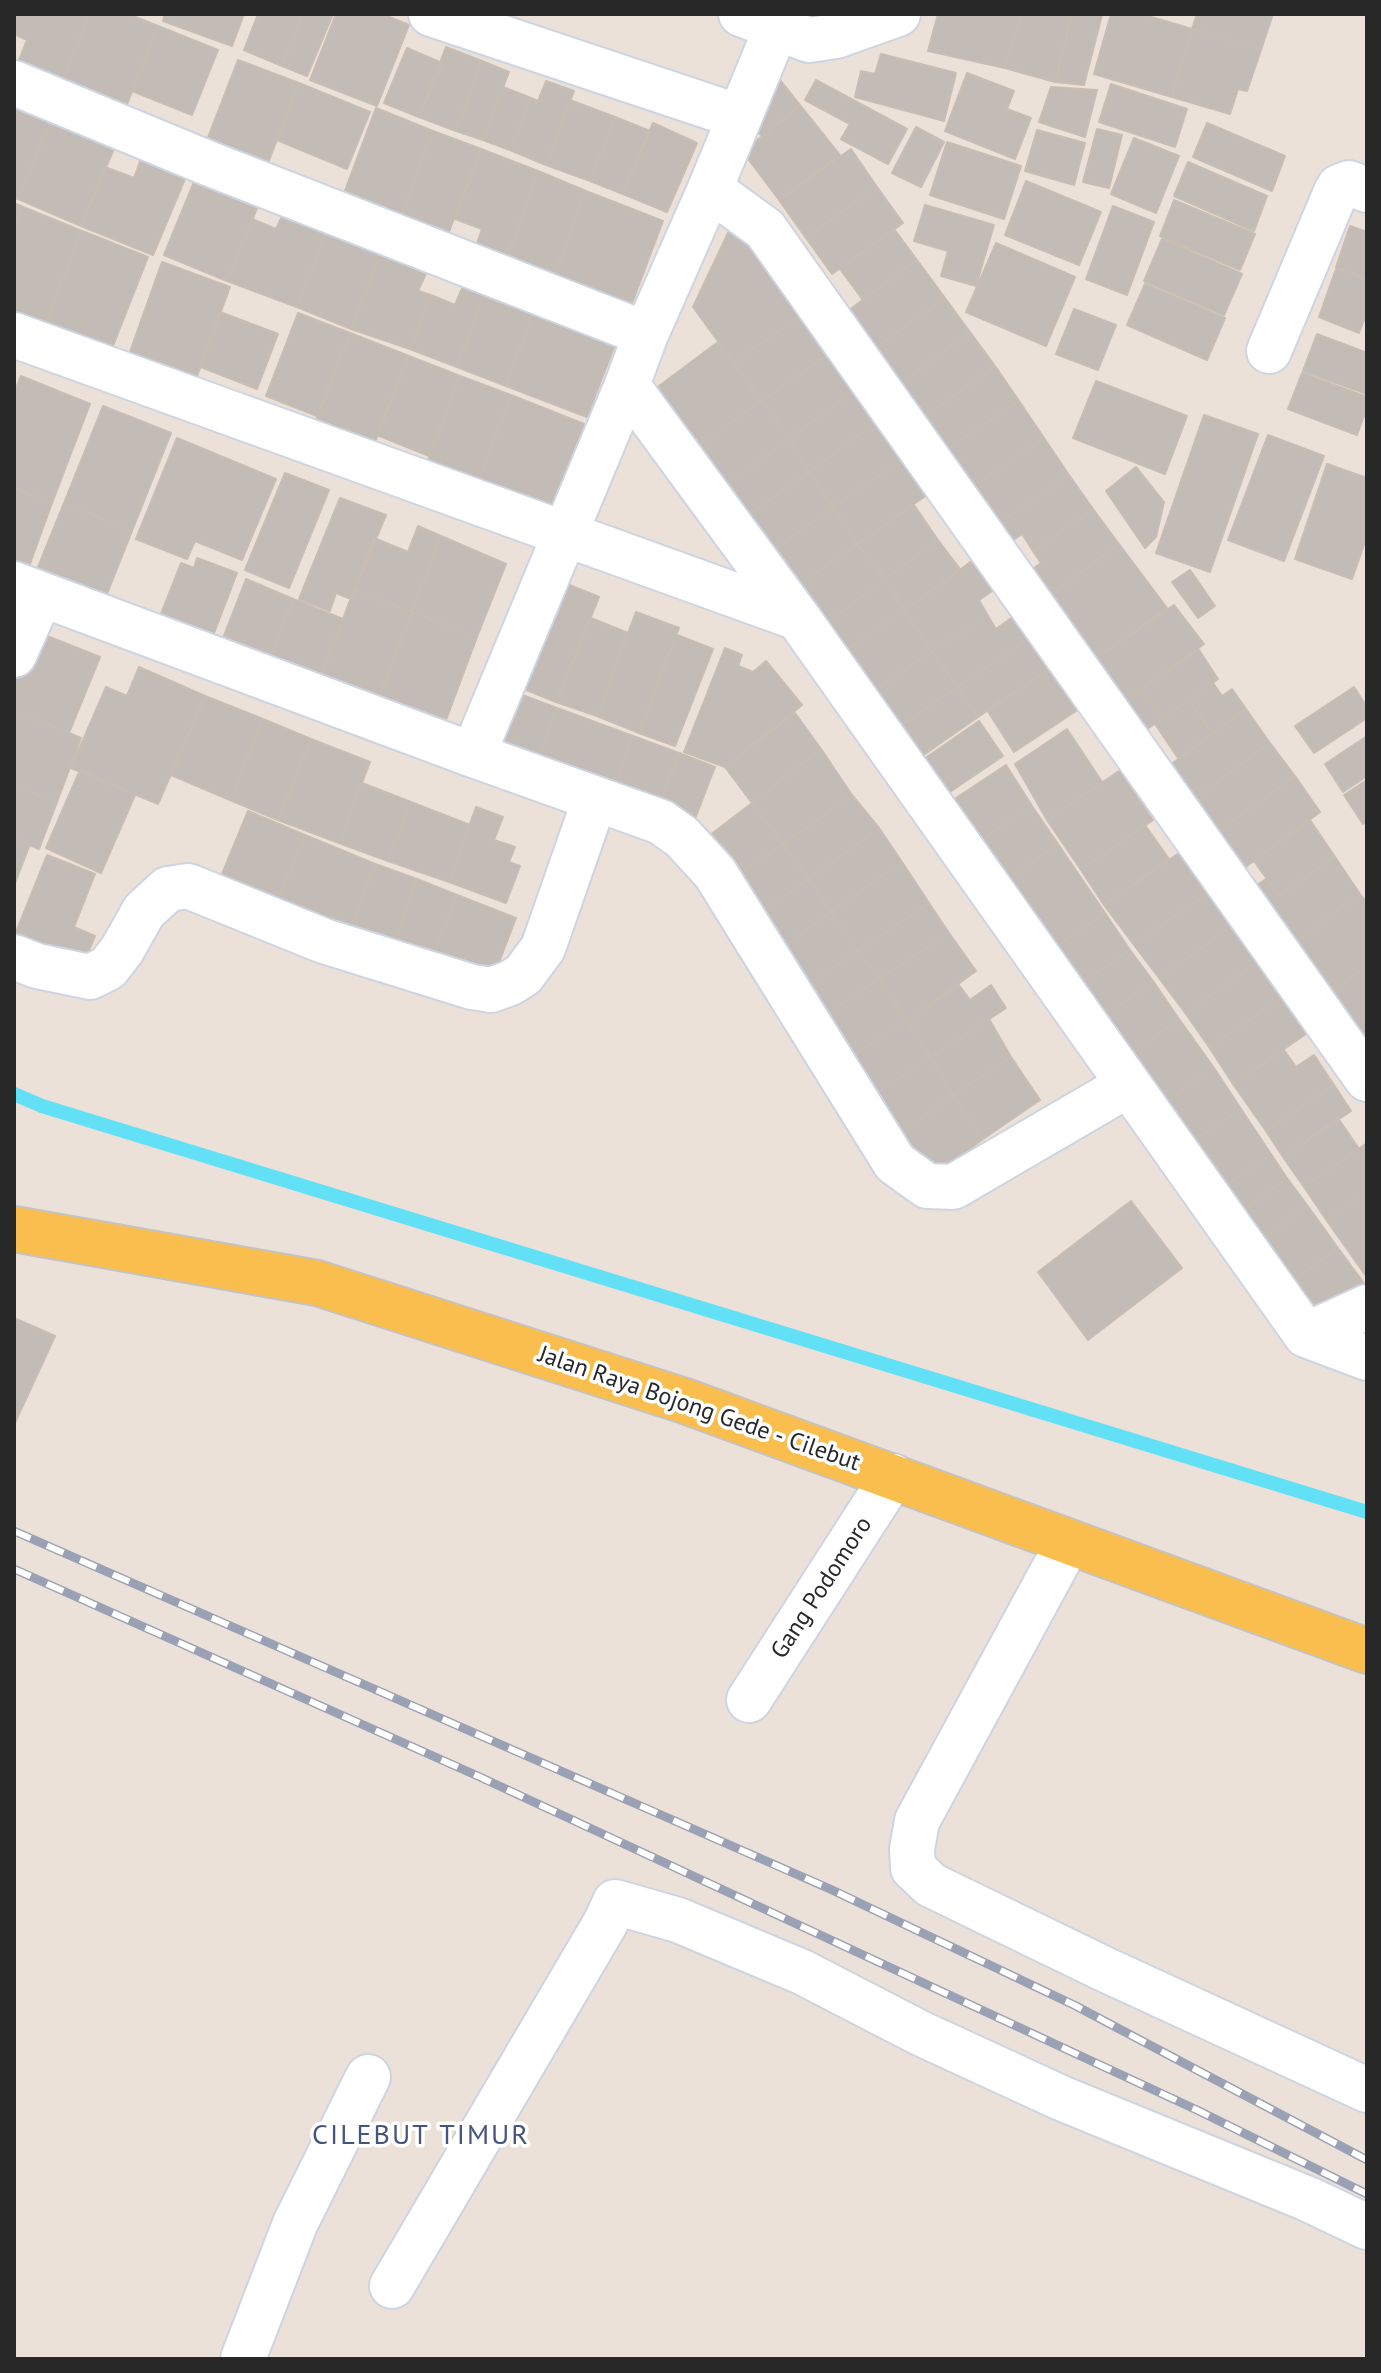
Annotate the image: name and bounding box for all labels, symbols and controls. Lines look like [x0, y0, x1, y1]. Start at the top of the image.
street label: Jalan Raya Bojong Gede - Cilebut [534, 1340, 864, 1478]
street label: Gang Podomoro [765, 1512, 879, 1664]
district label: CILEBUT TIMUR [312, 2119, 530, 2153]

